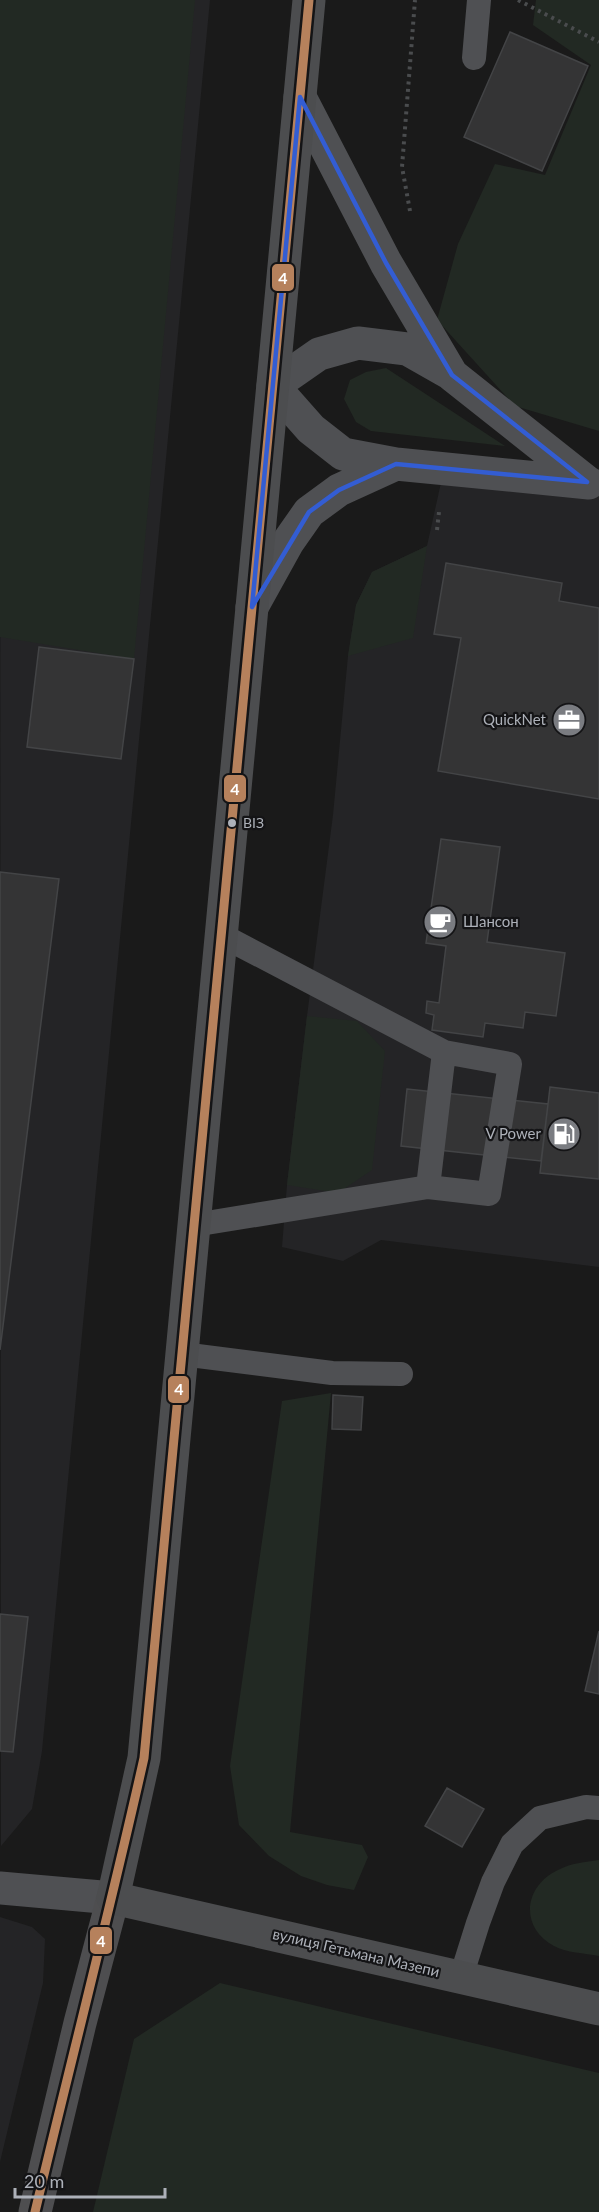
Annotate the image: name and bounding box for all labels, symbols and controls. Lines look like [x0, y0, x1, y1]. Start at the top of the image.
line badge: 4 [271, 263, 295, 292]
text: 4 [278, 268, 288, 287]
office icon: QuickNet [551, 702, 587, 738]
place label: QuickNet [483, 710, 547, 728]
line badge: 4 [223, 774, 247, 803]
text: 4 [230, 779, 240, 798]
place label: ВІЗ [243, 814, 264, 831]
marker: ВІЗ [226, 817, 238, 829]
cafe icon: Шансон [422, 904, 458, 940]
place label: Шансон [463, 912, 519, 930]
fuel station icon: V Power [546, 1116, 582, 1152]
place label: V Power [485, 1124, 542, 1142]
line badge: 4 [167, 1375, 190, 1404]
text: 4 [174, 1379, 184, 1398]
street label: вулиця Гетьмана Мазепи [271, 1924, 441, 1980]
line badge: 4 [89, 1926, 113, 1955]
text: 4 [96, 1931, 106, 1950]
scale bar [15, 2161, 165, 2199]
text: 20 m [24, 2170, 64, 2192]

